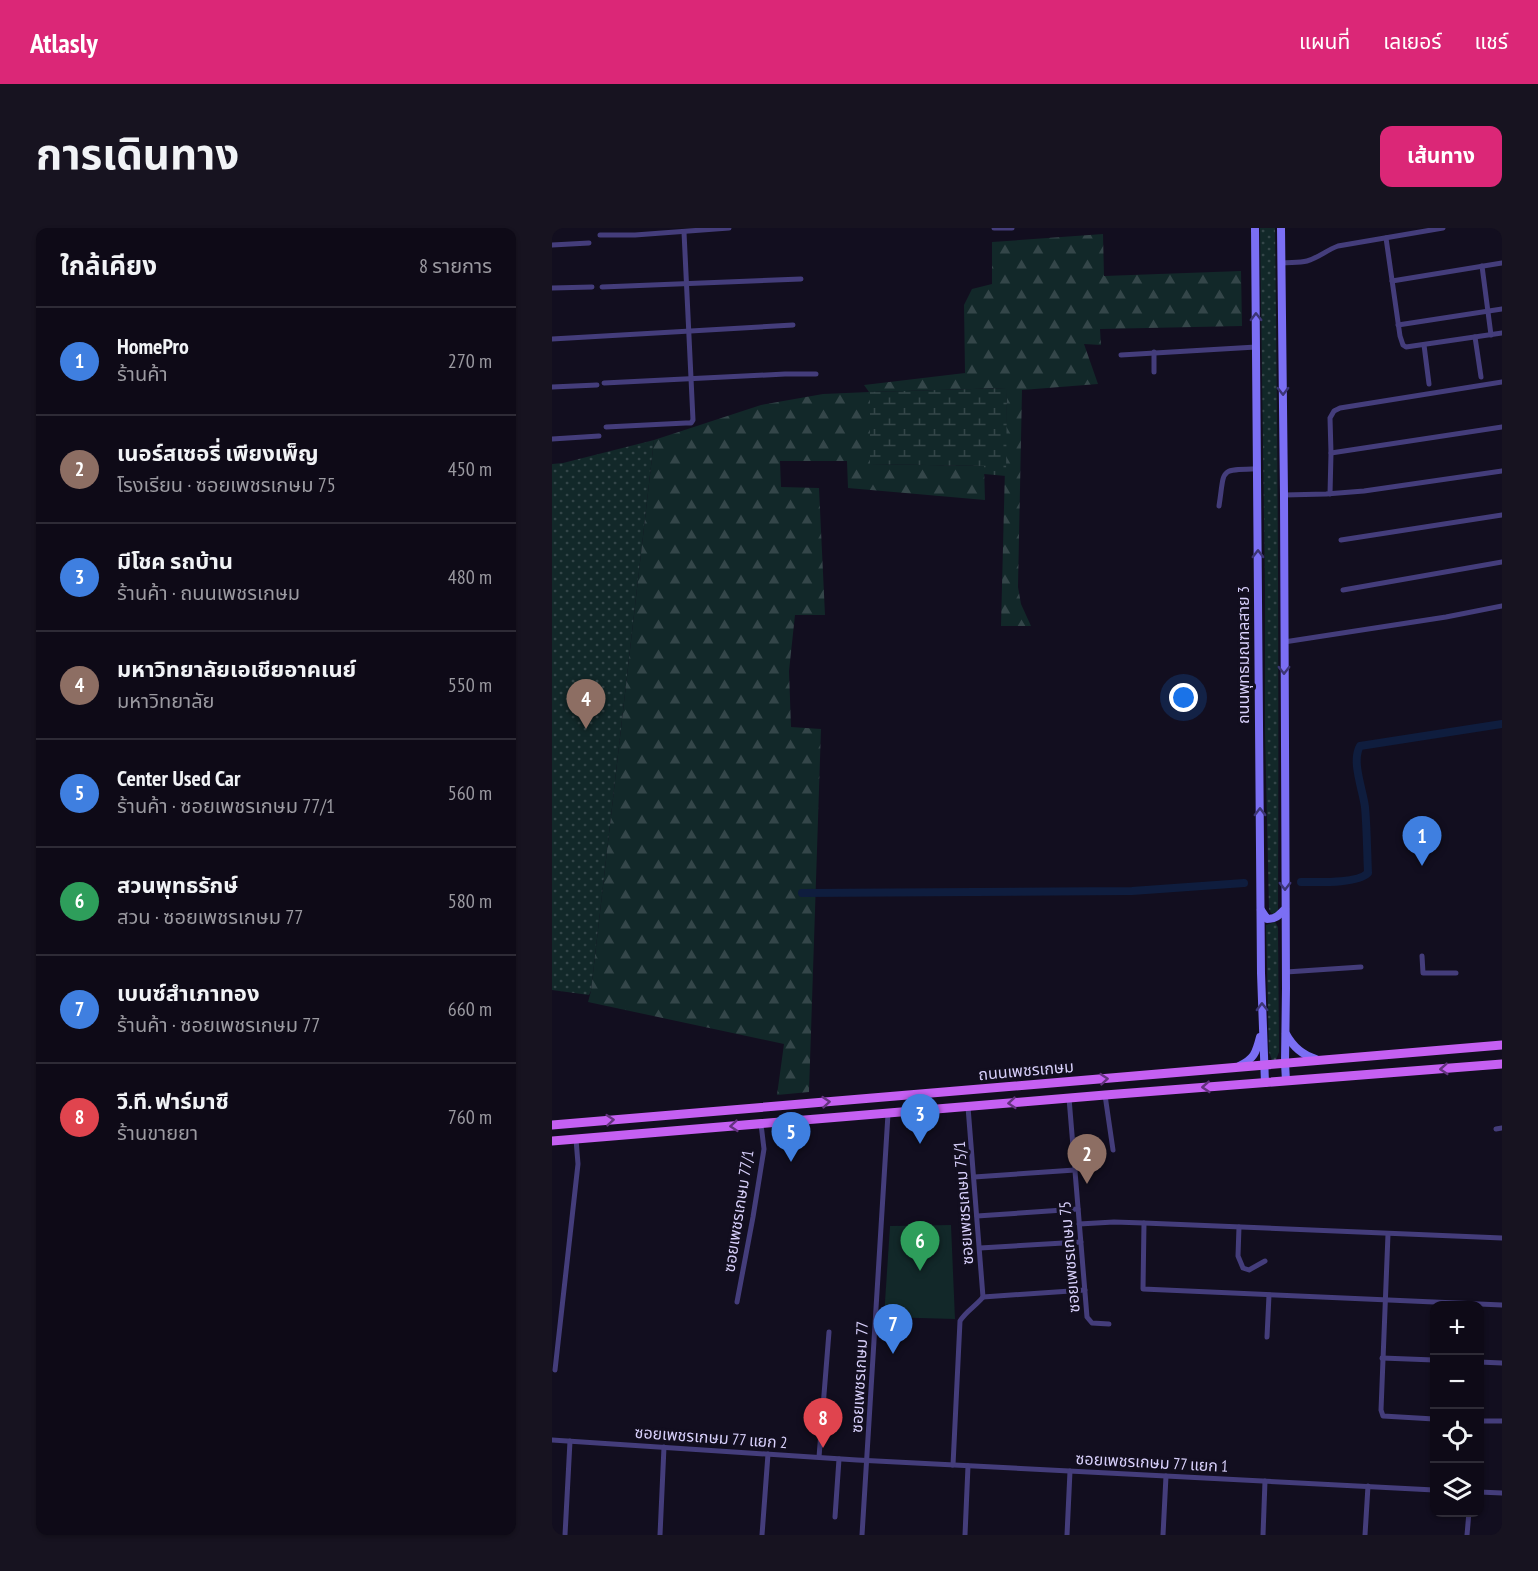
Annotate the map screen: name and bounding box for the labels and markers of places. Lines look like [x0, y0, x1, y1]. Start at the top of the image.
pin: 4 [567, 680, 606, 729]
pin: 1 [1402, 816, 1442, 866]
pin: 3 [900, 1094, 940, 1144]
pin: 5 [772, 1112, 810, 1162]
pin: 2 [1068, 1134, 1106, 1184]
pin: 6 [900, 1222, 940, 1271]
pin: 7 [874, 1304, 912, 1354]
pin: 8 [804, 1398, 842, 1448]

